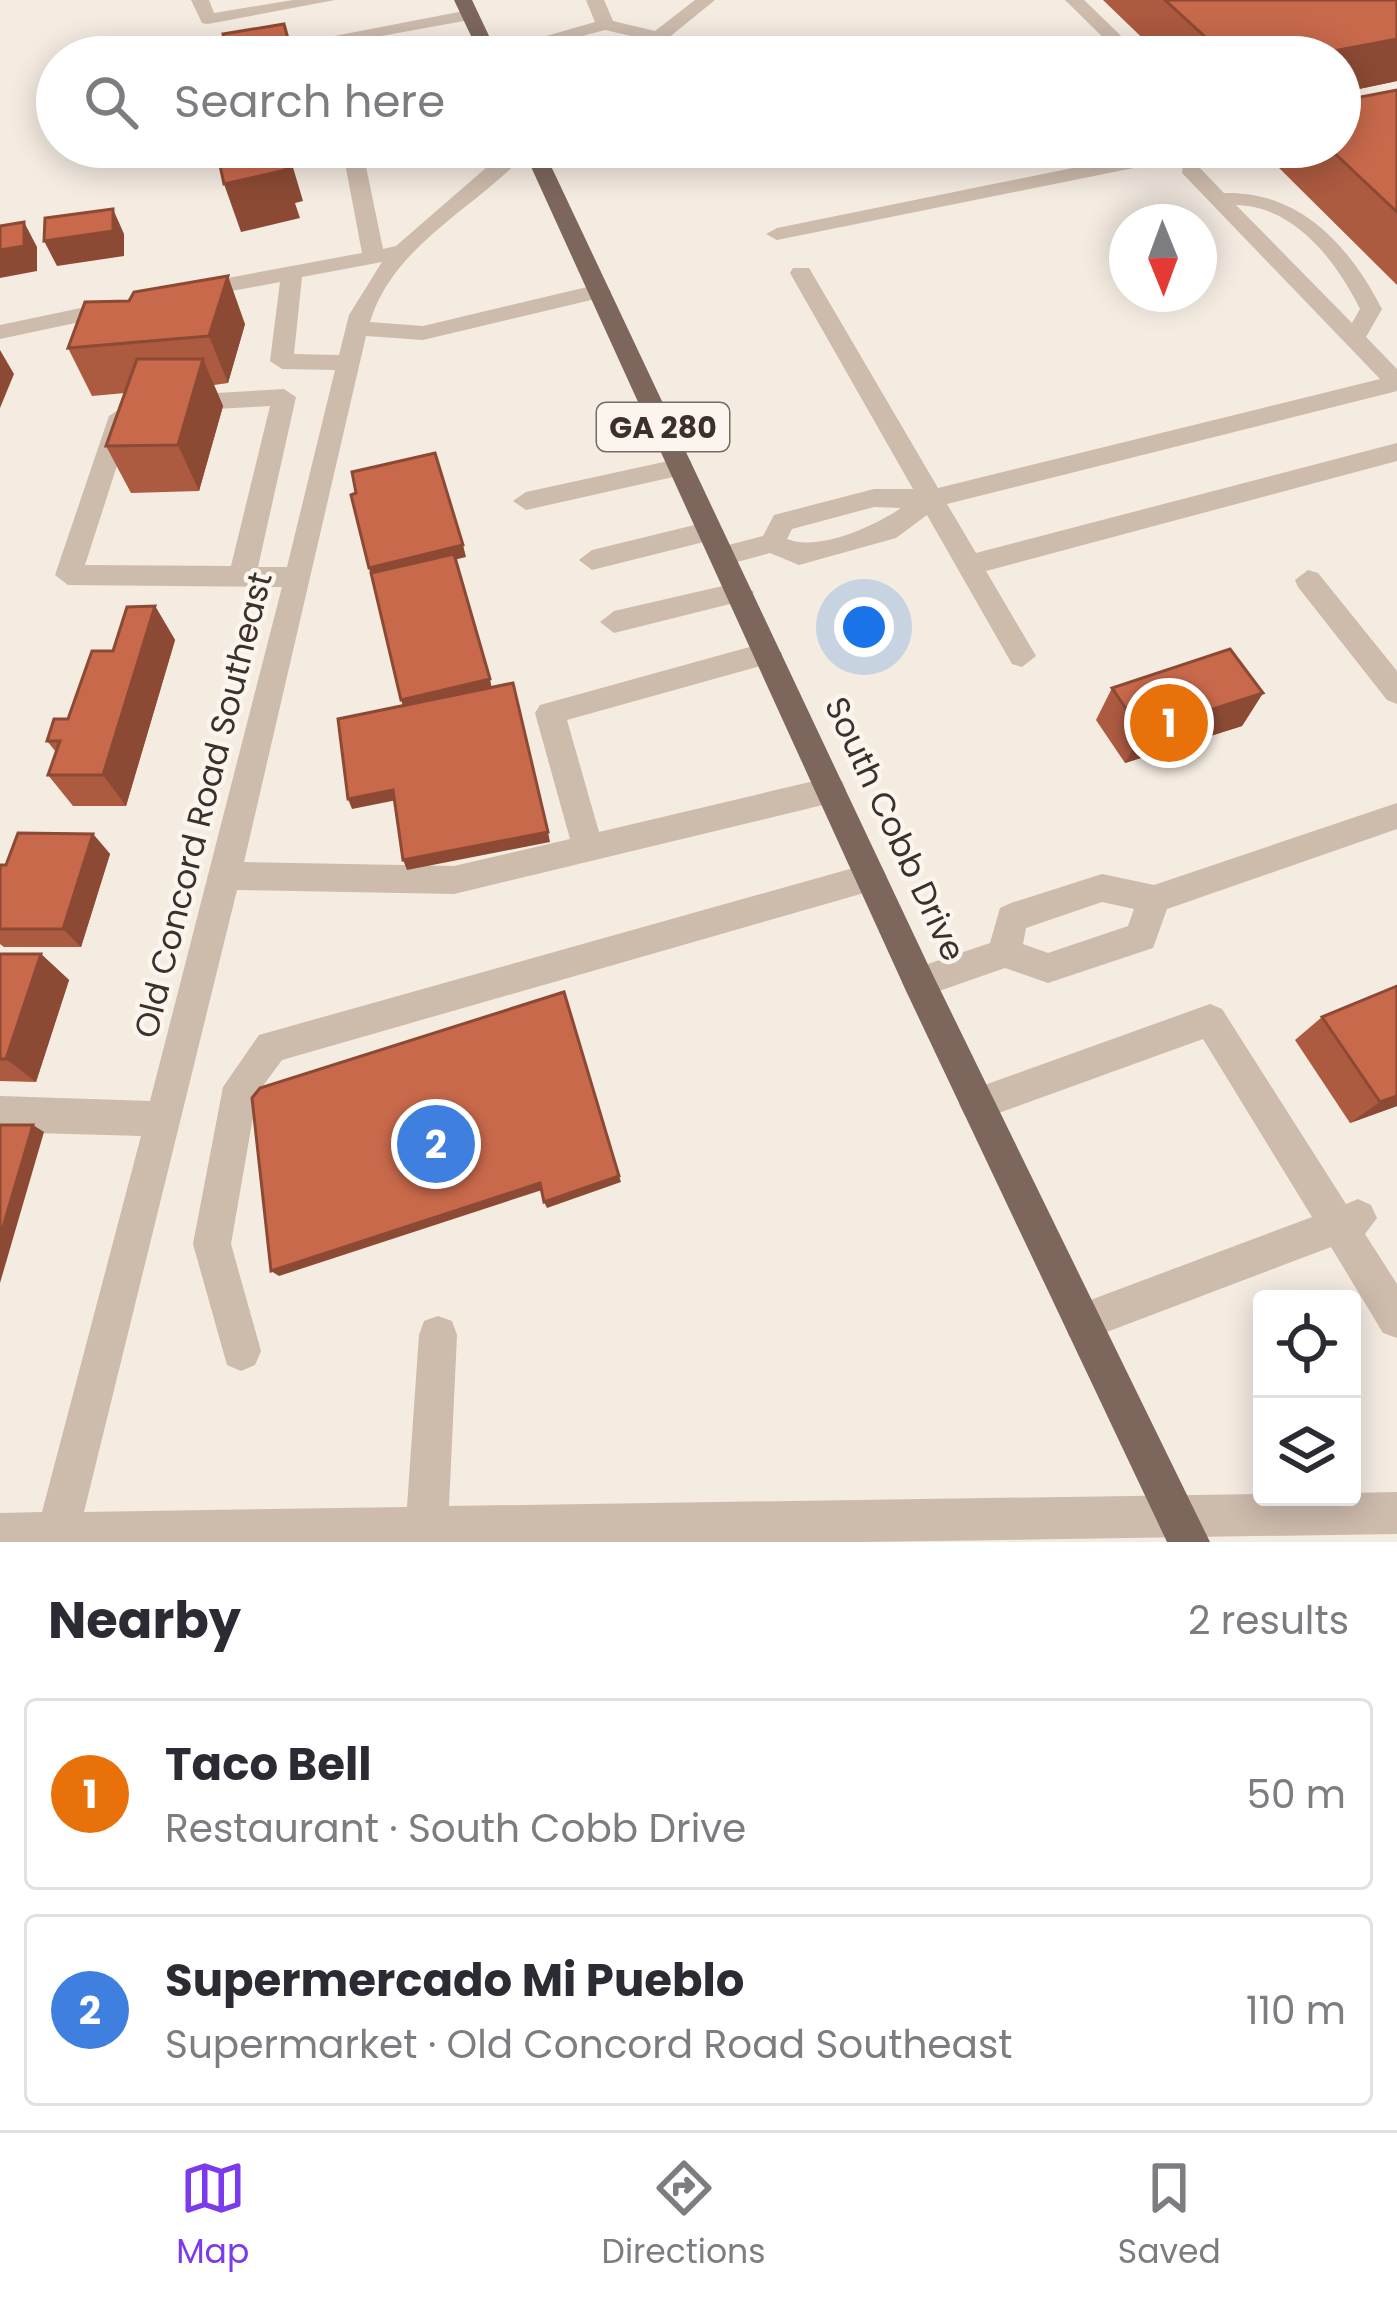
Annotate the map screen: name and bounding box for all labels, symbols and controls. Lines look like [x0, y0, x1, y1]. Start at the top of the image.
search box [36, 36, 1361, 168]
icon: search [78, 69, 144, 135]
text: Search here [174, 70, 445, 133]
north arrow [1109, 204, 1217, 312]
road number: GA 280 [597, 403, 729, 451]
street label: Old Concord Road Southeast [122, 567, 284, 1043]
your location [834, 597, 894, 657]
pin: 1 [1130, 678, 1208, 768]
street label: South Cobb Drive [813, 689, 977, 969]
pin: 2 [397, 1099, 475, 1189]
map controls [1253, 1290, 1361, 1506]
button: locate [1253, 1290, 1361, 1398]
button: layers [1253, 1398, 1361, 1506]
text: Nearby [48, 1584, 241, 1656]
text: 2 results [1188, 1593, 1349, 1648]
text: Taco Bell [165, 1733, 372, 1796]
text: 1 [83, 1767, 97, 1822]
text: 50 m [1246, 1767, 1346, 1822]
text: Restaurant · South Cobb Drive [165, 1801, 746, 1856]
text: Supermercado Mi Pueblo [165, 1949, 744, 2012]
text: 2 [79, 1983, 101, 2038]
text: 110 m [1246, 1983, 1346, 2038]
text: Supermarket · Old Concord Road Southeast [165, 2017, 1012, 2072]
tab: Map [176, 2155, 249, 2277]
tab: Directions [602, 2155, 765, 2277]
tab: Saved [1118, 2155, 1221, 2277]

